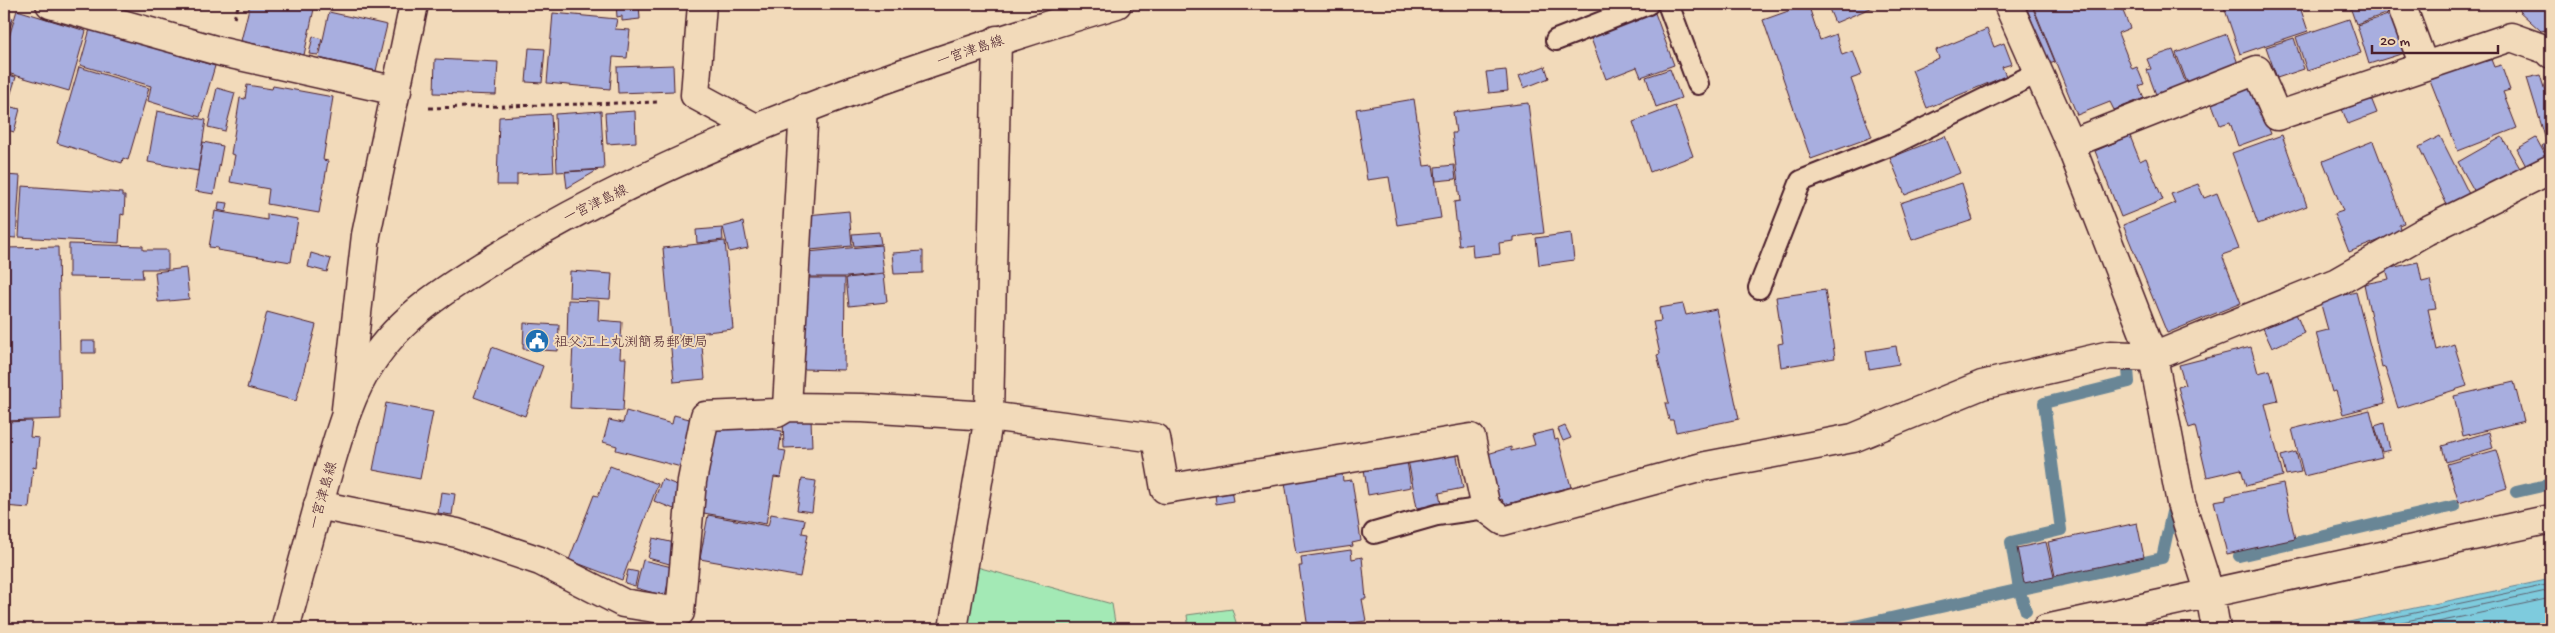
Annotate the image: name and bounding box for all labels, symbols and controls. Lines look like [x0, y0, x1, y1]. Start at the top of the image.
scale bar [2372, 22, 2499, 54]
street label: 一宮津島線 [935, 33, 1007, 72]
text: 20 m [2380, 33, 2410, 51]
street label: 一宮津島線 [561, 182, 631, 228]
public building icon: 祖父江上丸渕簡易郵便局 [524, 328, 550, 354]
place label: 祖父江上丸渕簡易郵便局 [554, 335, 708, 352]
street label: 一宮津島線 [307, 460, 342, 532]

